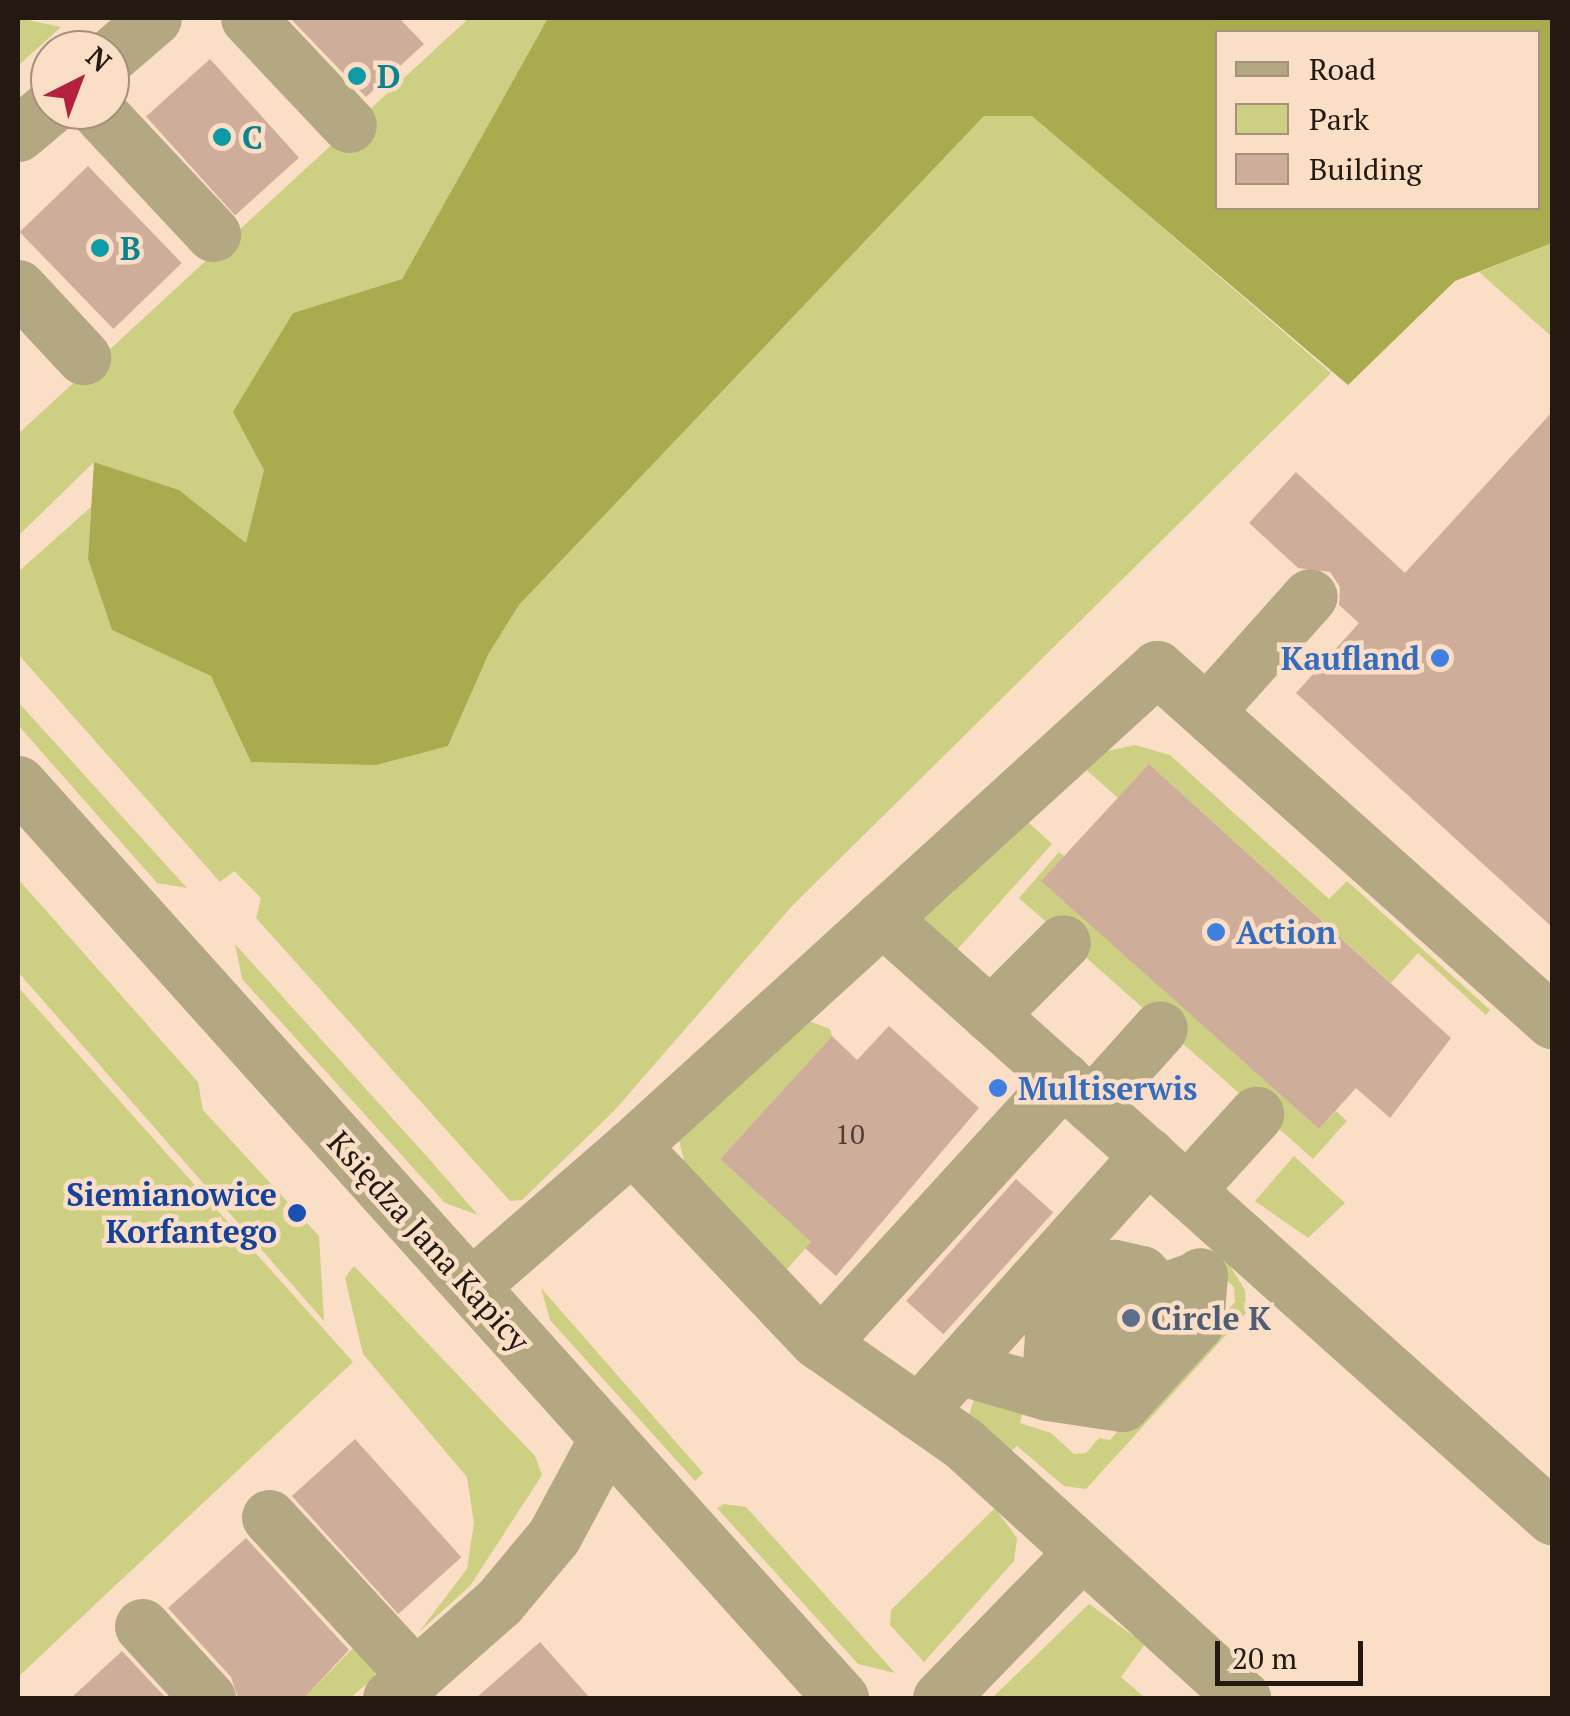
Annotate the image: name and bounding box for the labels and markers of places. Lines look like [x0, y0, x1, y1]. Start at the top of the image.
place label: D [377, 57, 401, 95]
marker: D [346, 65, 368, 87]
place label: C [242, 118, 263, 156]
marker: C [211, 126, 233, 148]
place label: B [120, 229, 141, 267]
marker: B [89, 237, 111, 259]
place label: Kaufland [1281, 639, 1420, 677]
marker: Kaufland [1429, 647, 1451, 669]
place label: Action [1236, 913, 1336, 951]
marker: Action [1205, 921, 1227, 943]
place label: Multiserwis [1018, 1069, 1197, 1107]
marker: Multiserwis [987, 1077, 1009, 1099]
place label: Siemianowice Korfantego [66, 1176, 277, 1251]
marker: Siemianowice Korfantego [286, 1202, 308, 1224]
place label: Circle K [1151, 1299, 1271, 1337]
marker: Circle K [1120, 1307, 1142, 1329]

